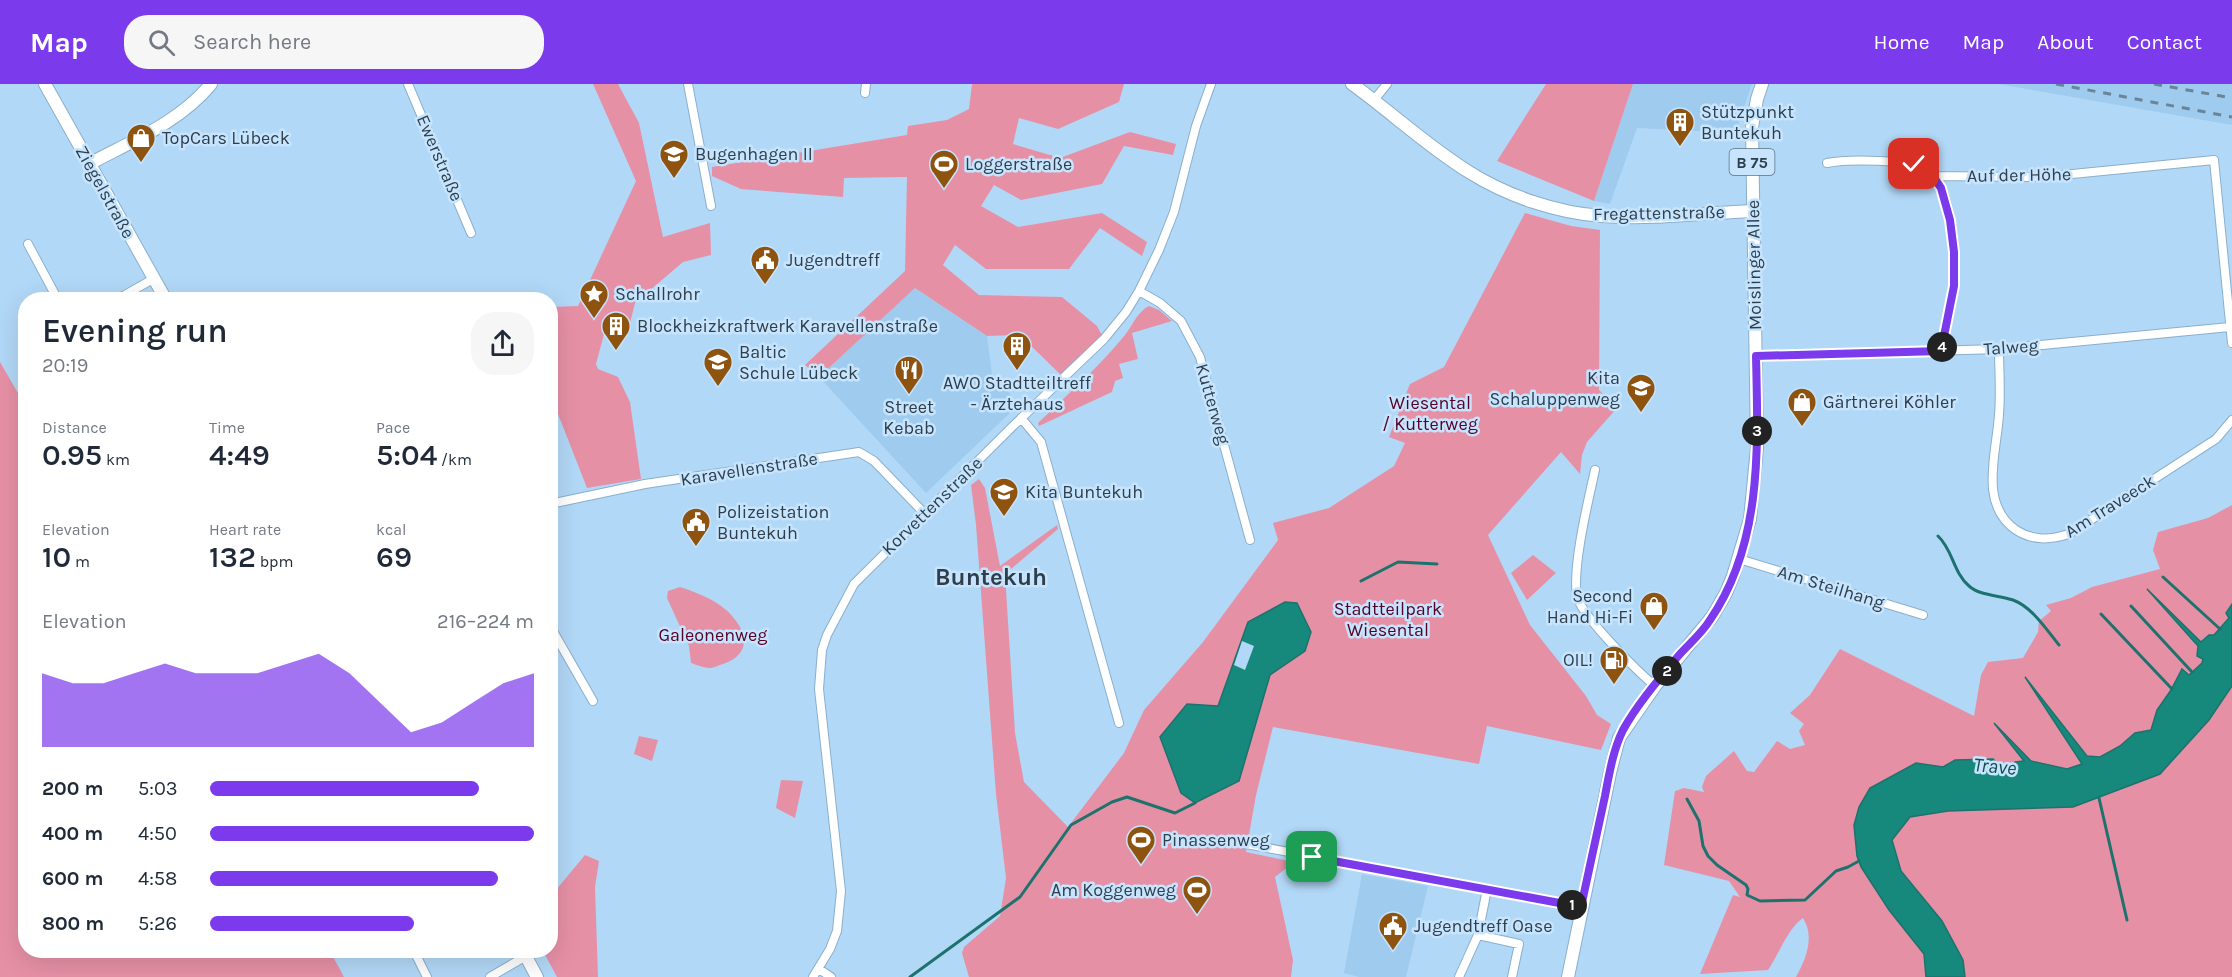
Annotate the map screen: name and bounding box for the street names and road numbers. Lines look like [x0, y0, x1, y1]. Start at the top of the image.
street label: Ewerstraße [412, 111, 468, 205]
street label: Ziegelstraße [70, 142, 140, 242]
road number: B 75 [1730, 149, 1774, 175]
street label: Auf der Höhe [1967, 163, 2071, 187]
street label: Moislinger Allee [1742, 200, 1766, 330]
street label: Fregattenstraße [1593, 201, 1725, 225]
street label: Talweg [1983, 334, 2039, 360]
street label: Kutterweg [1191, 361, 1235, 447]
street label: Karavellenstraße [679, 447, 819, 491]
street label: Korvettenstraße [877, 452, 987, 560]
street label: Am Traveeck [2061, 470, 2159, 542]
street label: Am Steilhang [1775, 560, 1887, 614]

